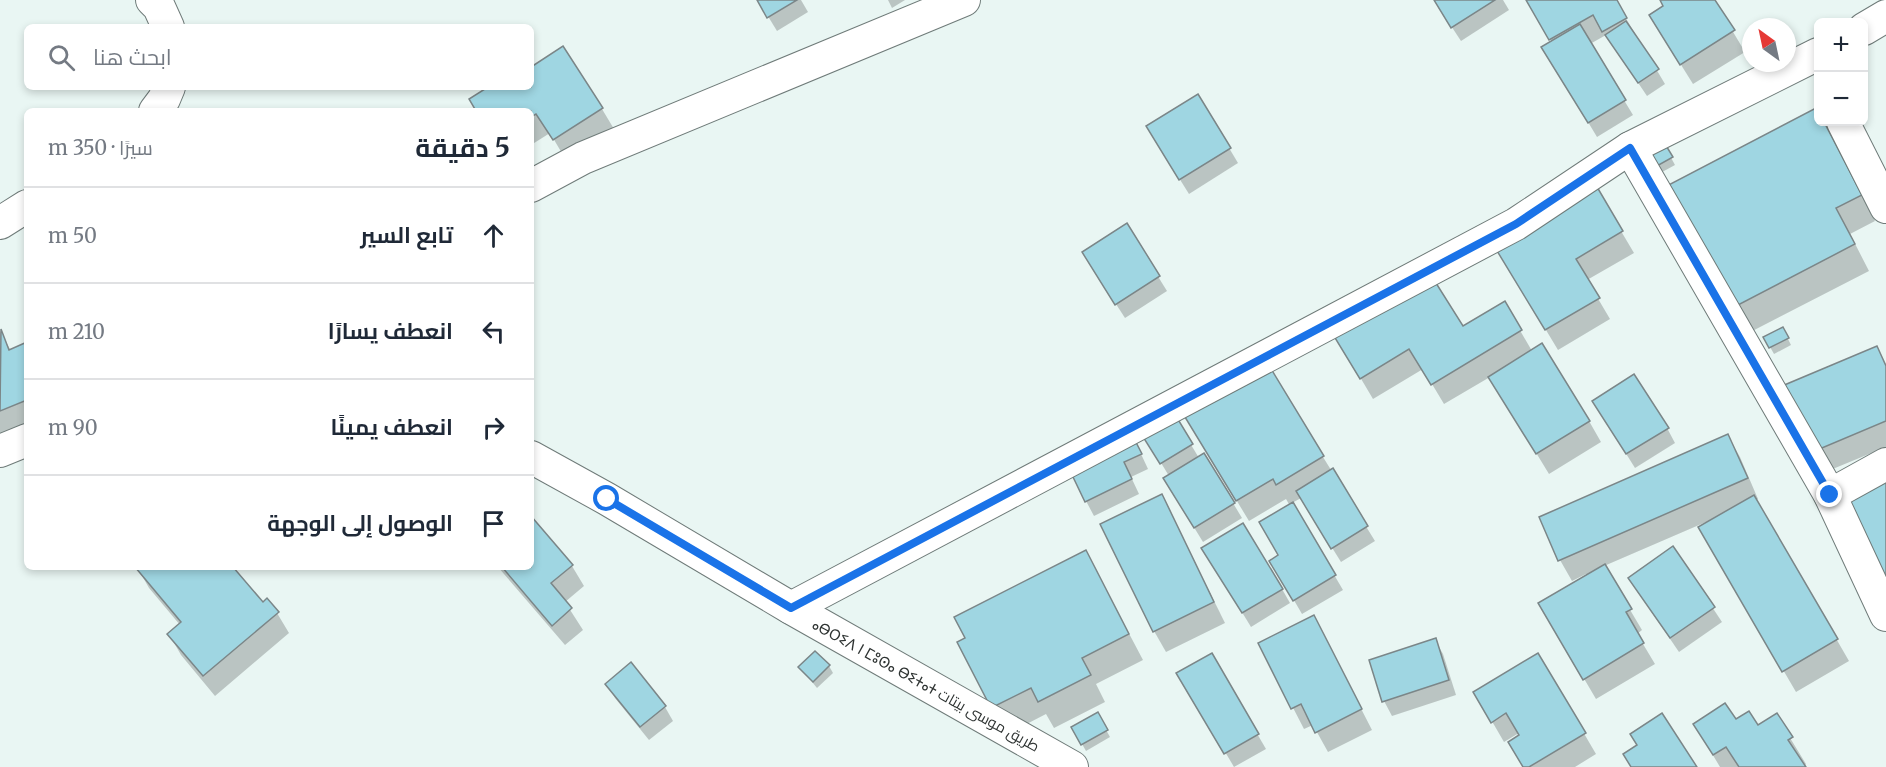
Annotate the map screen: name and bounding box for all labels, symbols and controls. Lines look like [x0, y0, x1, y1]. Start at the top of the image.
north arrow [1742, 18, 1796, 72]
map controls [1814, 18, 1868, 126]
button: + [1814, 18, 1868, 72]
search box [24, 24, 534, 90]
icon: search [45, 41, 78, 74]
text: ابحث هنا [93, 43, 172, 71]
button: − [1814, 72, 1868, 126]
text: 5 دقيقة [415, 131, 510, 164]
text: سيرًا · 350 m [48, 135, 153, 160]
icon: ahead [477, 219, 510, 252]
text: تابع السير [360, 221, 453, 249]
text: 50 m [48, 223, 97, 248]
icon: left [477, 315, 510, 348]
text: انعطف يسارًا [328, 317, 453, 345]
text: 210 m [48, 319, 105, 344]
icon: right [477, 411, 510, 444]
text: انعطف يمينًا [331, 413, 453, 441]
text: 90 m [48, 415, 98, 440]
route end [1816, 481, 1842, 507]
route start [593, 485, 619, 511]
icon: arrive [477, 507, 510, 540]
text: الوصول إلى الوجهة [267, 509, 453, 537]
street label: ⴰⴱⵔⵉⴷ ⵏ ⵎⵓⵙⴰ ⴱⵉⵜⴰⵜ طريق موسى بيتات [809, 614, 1043, 756]

